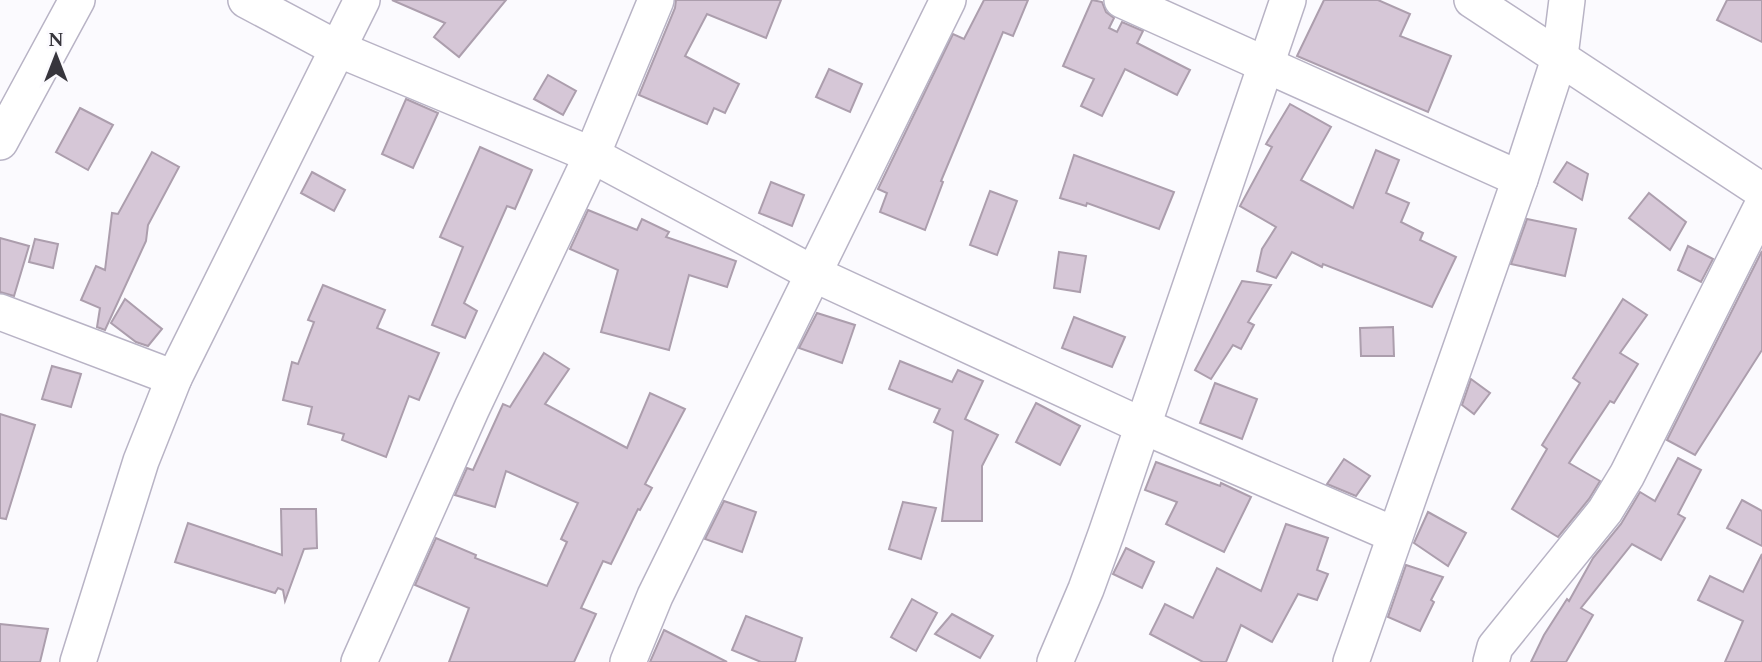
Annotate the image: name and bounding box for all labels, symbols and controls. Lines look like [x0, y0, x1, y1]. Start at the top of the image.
north arrow [21, 21, 91, 91]
text: N [48, 26, 64, 55]

